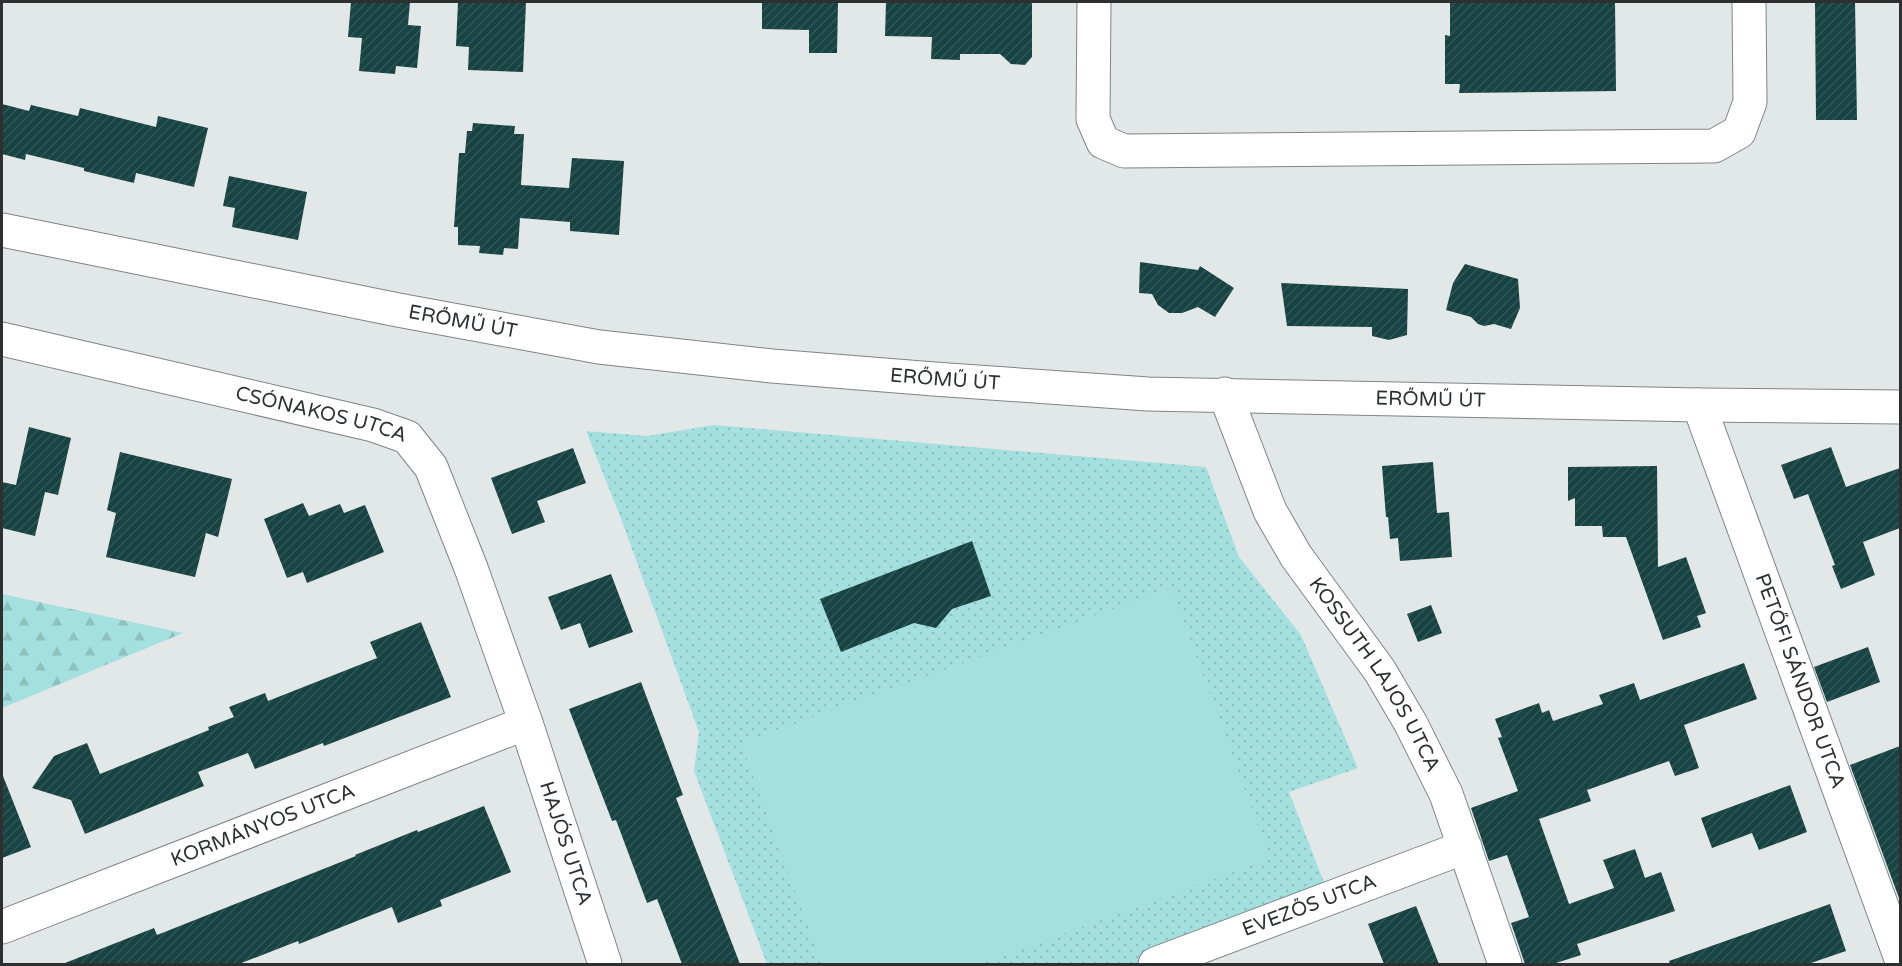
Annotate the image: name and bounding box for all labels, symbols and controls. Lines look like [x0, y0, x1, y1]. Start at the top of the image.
street label: ERŐMŰ ÚT [406, 300, 519, 344]
street label: ERŐMŰ ÚT [889, 364, 1001, 396]
street label: CSÓNAKOS UTCA [233, 382, 410, 448]
street label: ERŐMŰ ÚT [1375, 386, 1486, 413]
street label: PETŐFI SÁNDOR UTCA [1750, 570, 1850, 792]
street label: KOSSUTH LAJOS UTCA [1304, 573, 1445, 776]
street label: HAJÓS UTCA [534, 778, 597, 908]
street label: KORMÁNYOS UTCA [168, 779, 358, 872]
street label: EVEZŐS UTCA [1239, 869, 1380, 942]

